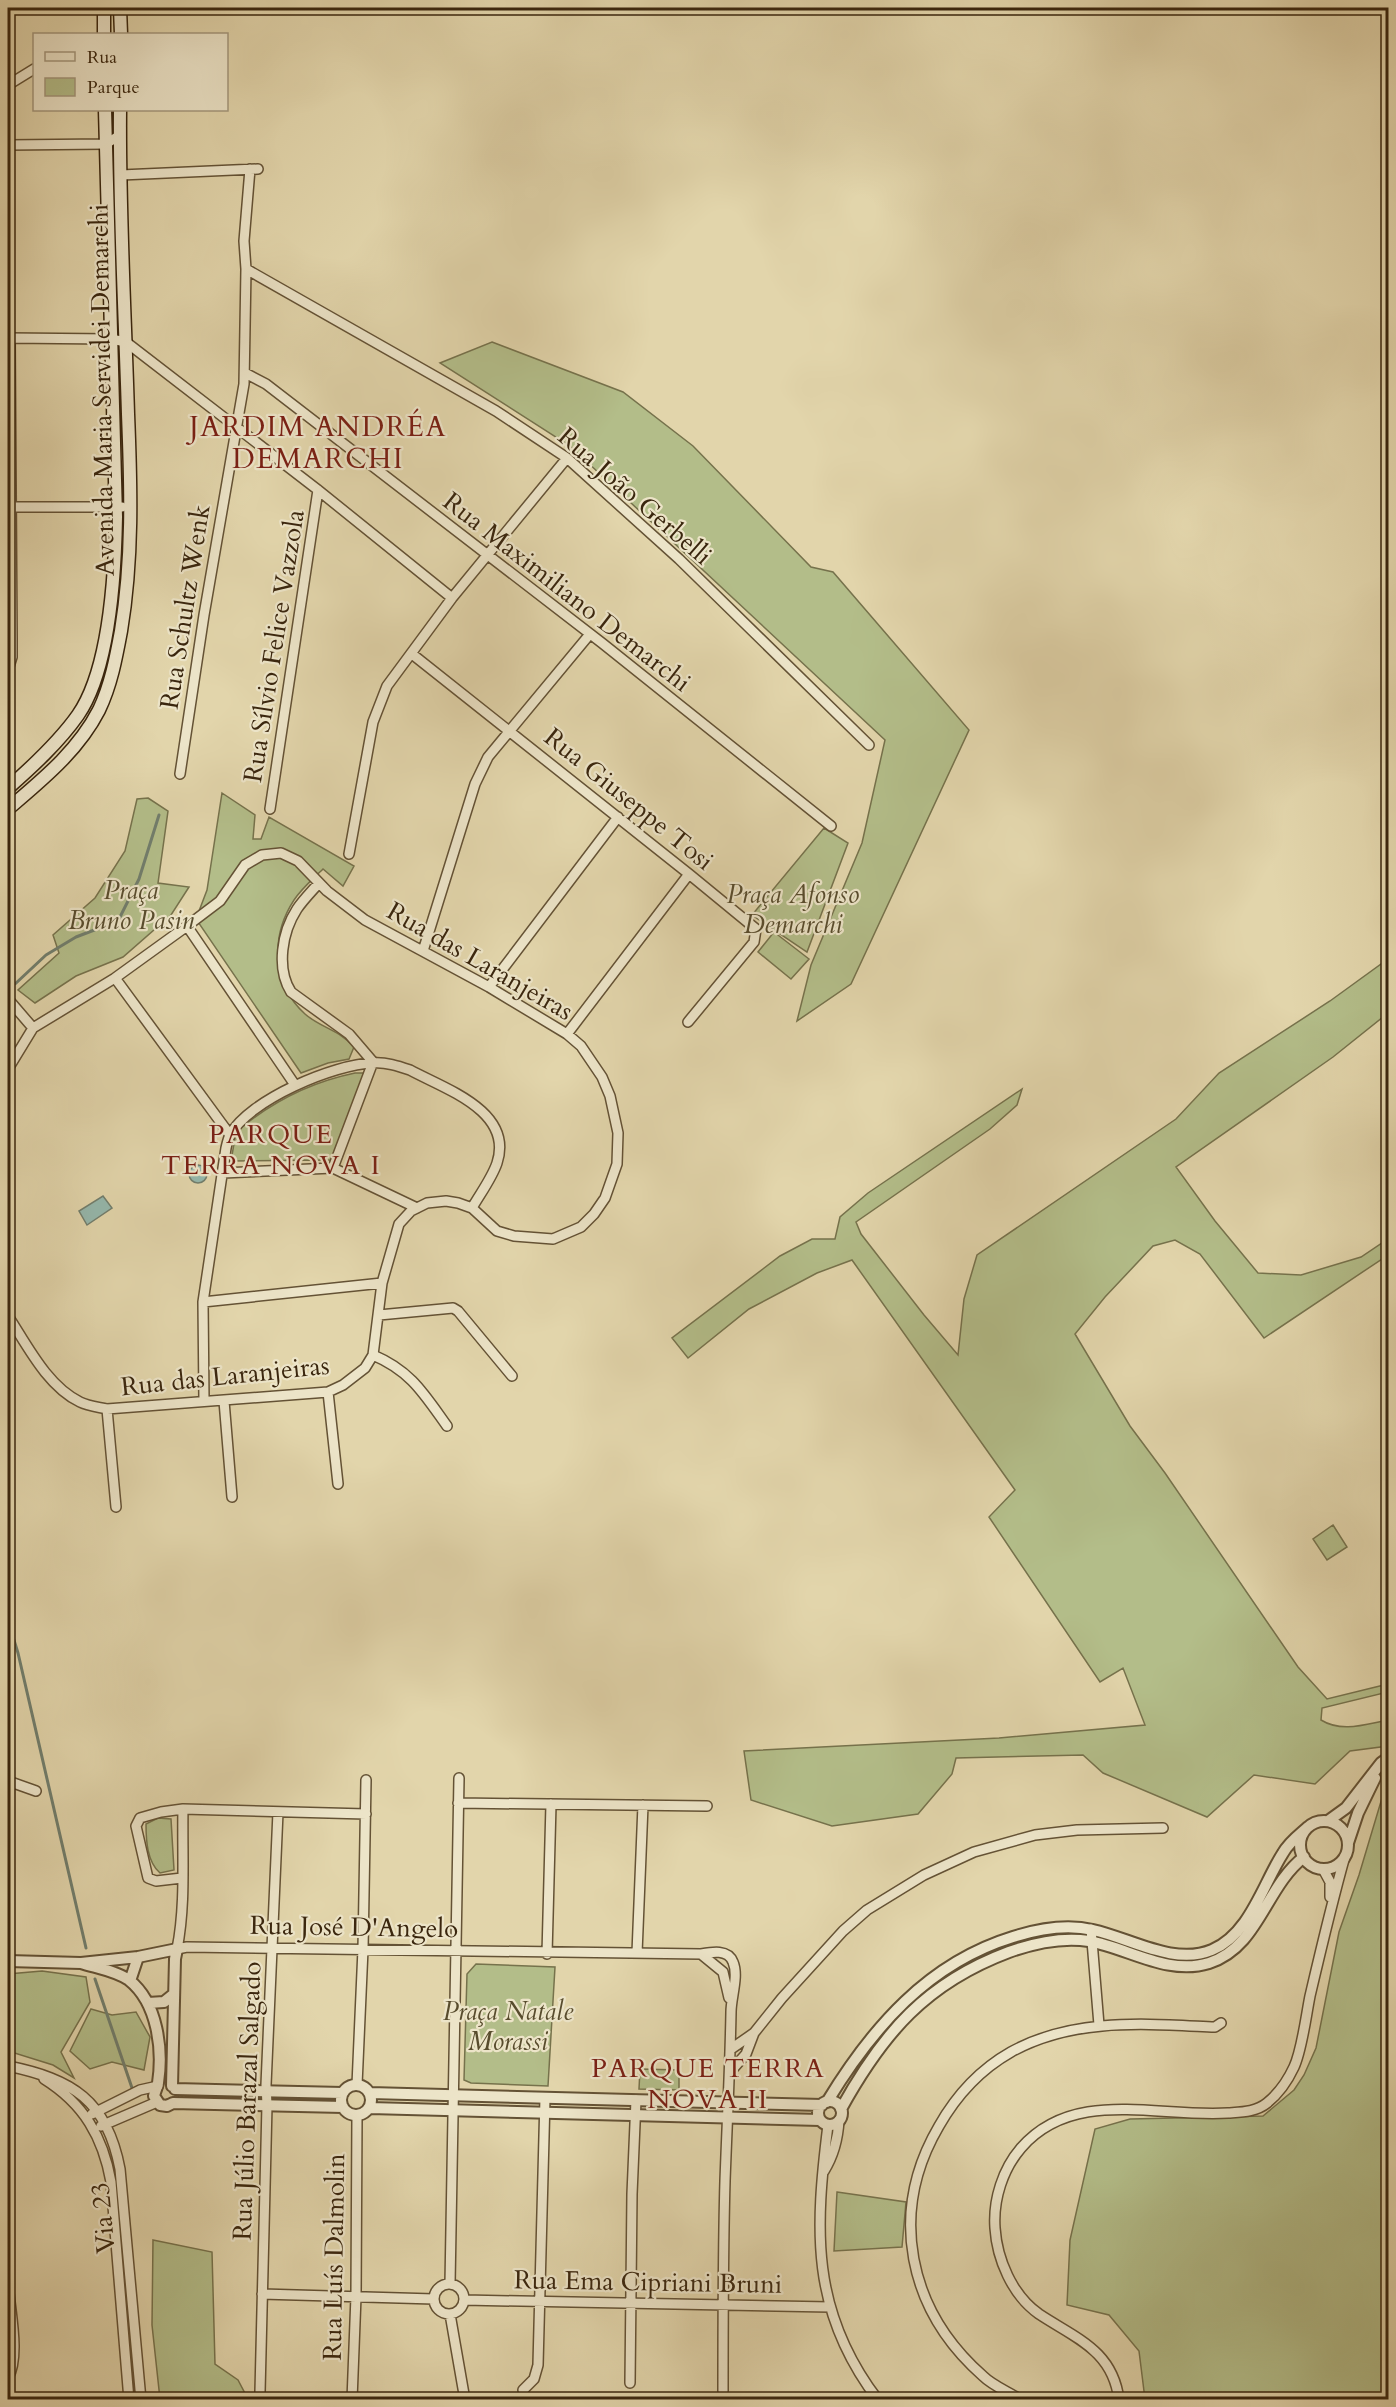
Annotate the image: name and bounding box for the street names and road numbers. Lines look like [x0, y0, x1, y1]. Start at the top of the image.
street label: Avenida Maria Servidei Demarchi [81, 204, 123, 576]
street label: Rua João Gerbelli [550, 419, 720, 573]
street label: Rua Maximiliano Demarchi [436, 484, 698, 700]
street label: Rua Schultz Wenk [152, 502, 218, 712]
street label: Rua Sílvio Felice Vazzola [235, 507, 313, 785]
street label: Rua Giuseppe Tosi [537, 720, 721, 878]
street label: Rua das Laranjeiras [381, 893, 579, 1029]
street label: Rua das Laranjeiras [119, 1348, 331, 1404]
street label: Rua José D'Angelo [250, 1908, 458, 1946]
street label: Rua Júlio Barazal Salgado [225, 1961, 269, 2241]
street label: Rua Luís Dalmolin [315, 2153, 353, 2361]
street label: Via 23 [82, 2181, 124, 2255]
street label: Rua Ema Cipriani Bruni [514, 2262, 782, 2302]

